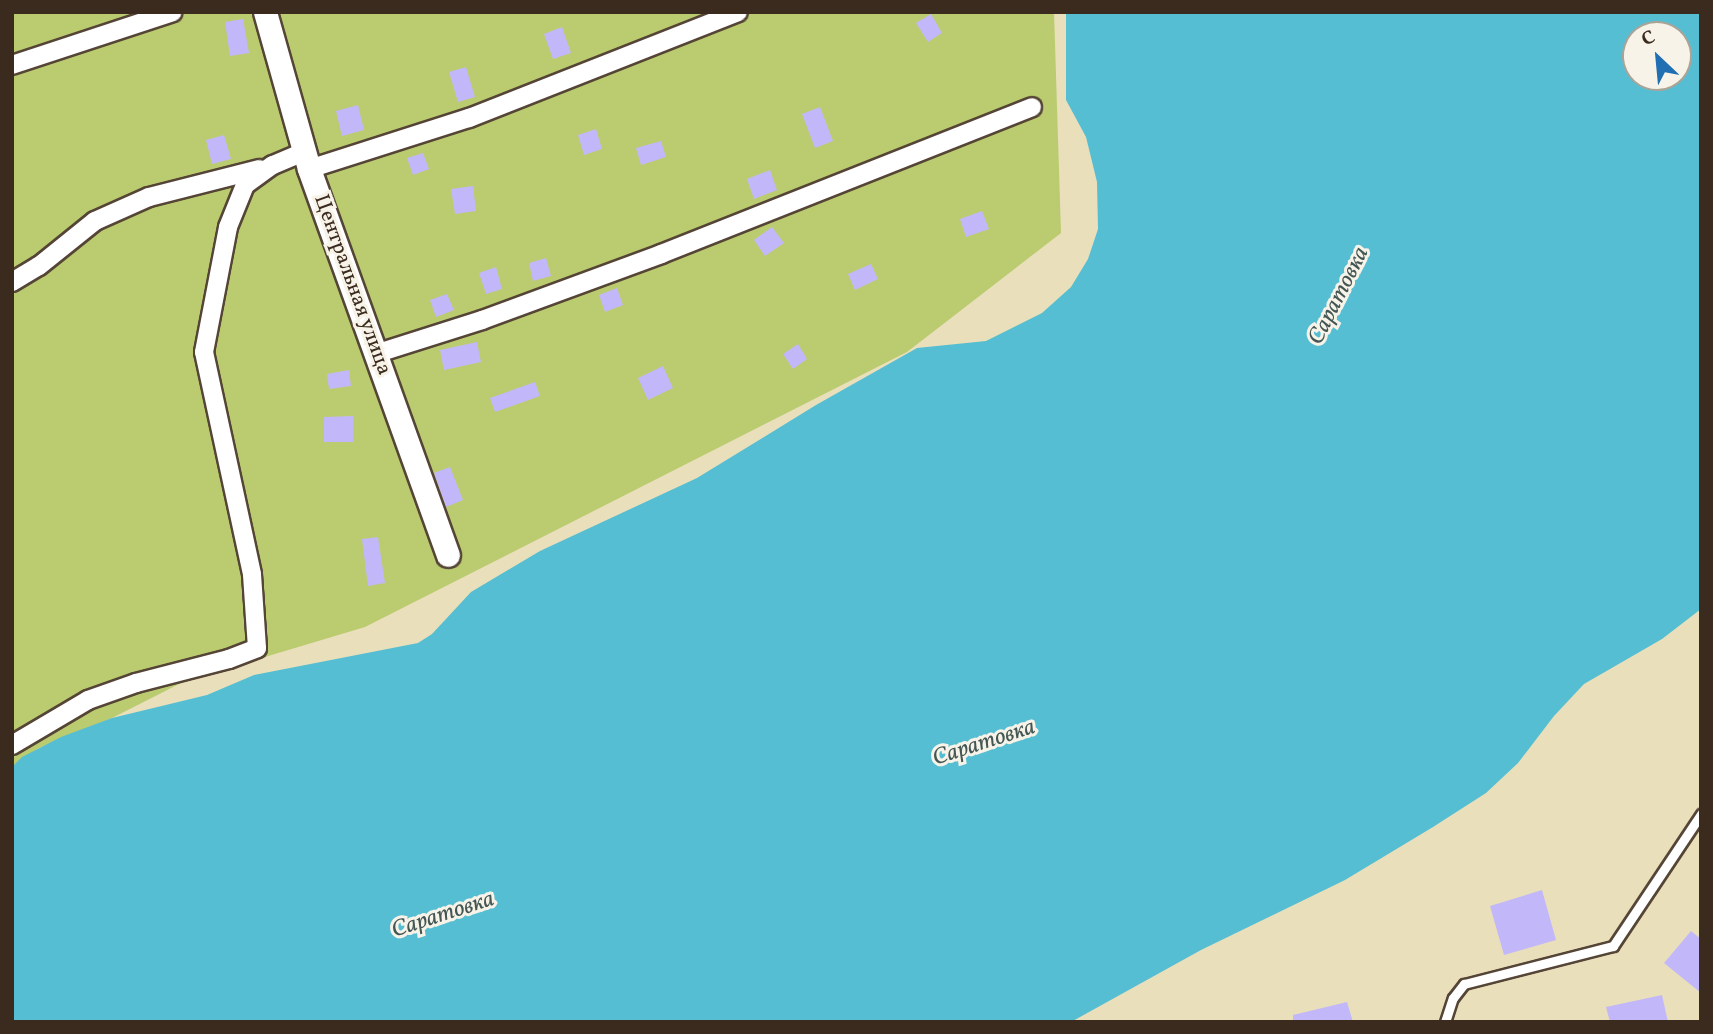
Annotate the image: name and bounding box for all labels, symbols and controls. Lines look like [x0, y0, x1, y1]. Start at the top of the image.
north arrow [1622, 21, 1692, 91]
text: С [1637, 25, 1660, 53]
street label: Центральная улица [308, 191, 396, 379]
water label: Саратовка [1303, 242, 1375, 350]
water label: Саратовка [929, 713, 1039, 773]
water label: Саратовка [388, 885, 498, 945]

